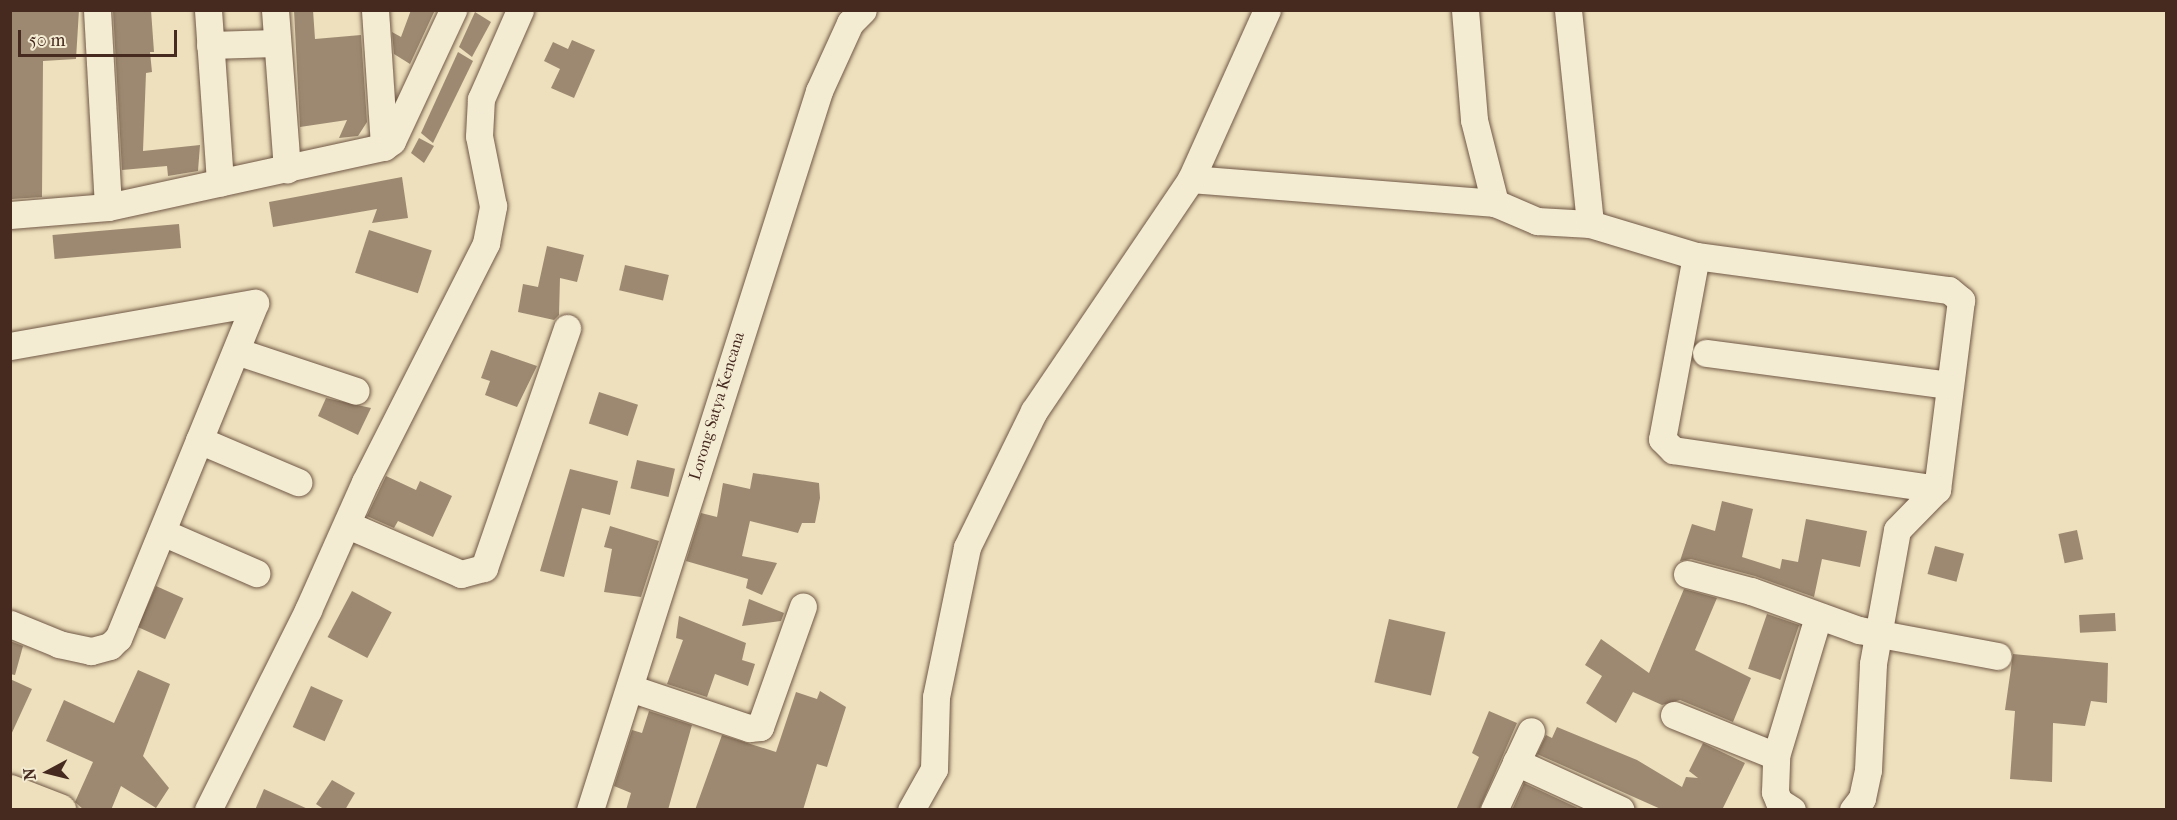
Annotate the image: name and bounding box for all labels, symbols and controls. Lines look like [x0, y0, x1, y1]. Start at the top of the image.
scale bar [21, 18, 180, 56]
text: 50 m [29, 30, 65, 51]
street label: Lorong Satya Kencana [685, 330, 749, 482]
north arrow [18, 742, 78, 802]
text: N [19, 767, 40, 781]

